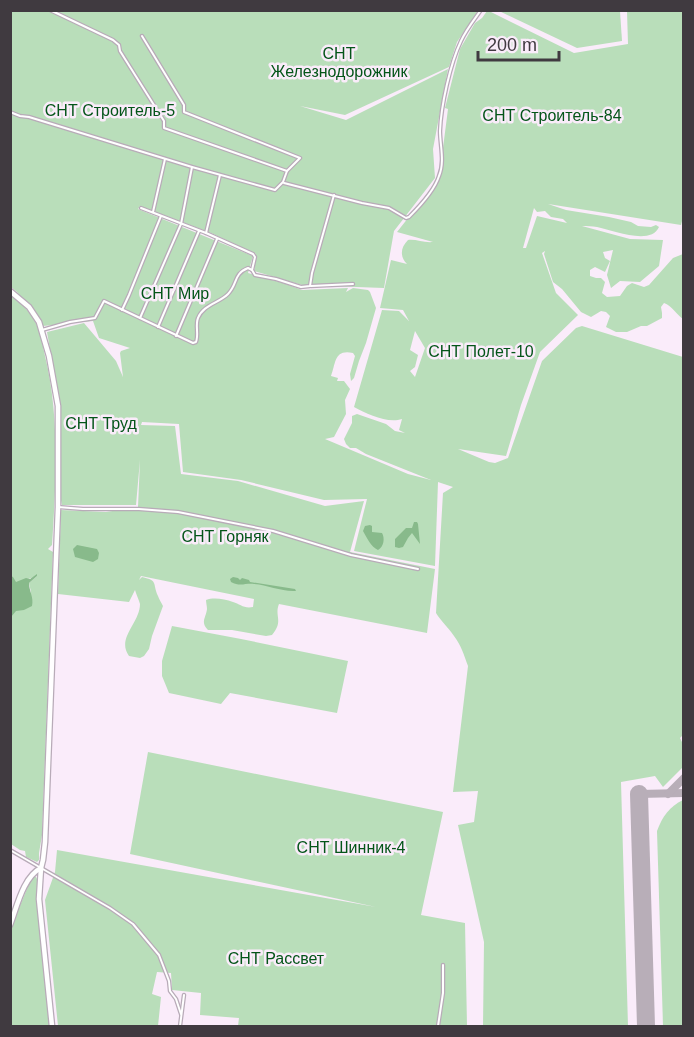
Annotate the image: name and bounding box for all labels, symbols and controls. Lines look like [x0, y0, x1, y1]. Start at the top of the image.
scale bar [478, 24, 559, 62]
text: 200 m [487, 35, 537, 55]
park label: СНТ Железнодорожник [271, 45, 408, 80]
park label: СНТ Строитель-5 [45, 102, 175, 119]
park label: СНТ Строитель-84 [482, 107, 622, 124]
park label: СНТ Мир [141, 285, 209, 302]
park label: СНТ Полет-10 [428, 343, 534, 360]
park label: СНТ Труд [65, 415, 138, 432]
park label: СНТ Горняк [181, 528, 270, 545]
park label: СНТ Шинник-4 [297, 839, 405, 856]
park label: СНТ Рассвет [228, 950, 325, 967]

